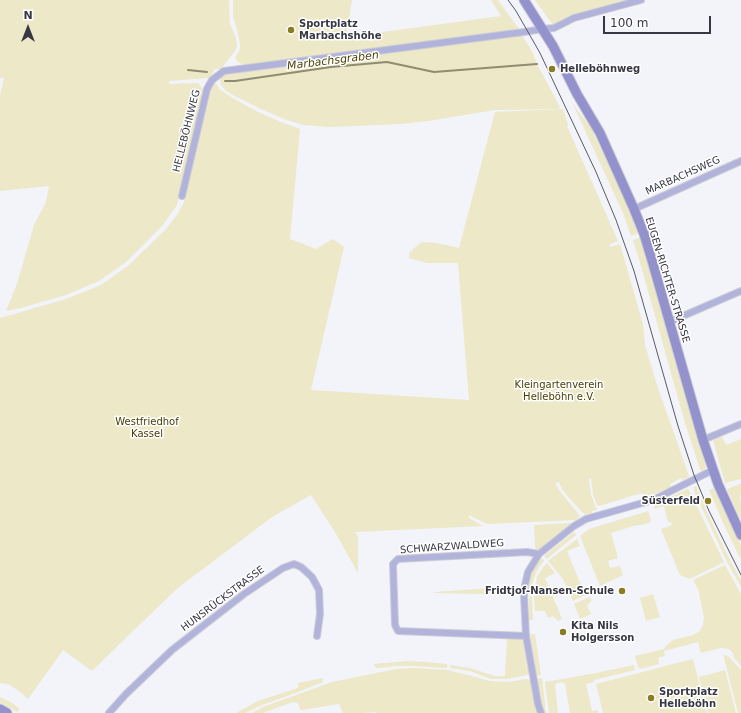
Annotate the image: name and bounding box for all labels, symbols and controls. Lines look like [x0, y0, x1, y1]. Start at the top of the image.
north arrow [8, 8, 48, 48]
scale bar [605, 8, 713, 34]
text: N [23, 9, 33, 22]
text: 100 m [610, 16, 648, 30]
place label: Sportplatz Marbachshöhe [299, 18, 381, 42]
marker: Sportplatz Marbachshöhe [286, 25, 296, 35]
water label: Marbachsgraben [286, 49, 380, 73]
place label: Helleböhnweg [560, 63, 640, 75]
marker: Helleböhnweg [547, 64, 557, 74]
street label: HELLEBÖHNWEG [171, 88, 203, 174]
street label: MARBACHSWEG [644, 154, 722, 198]
street label: EUGEN-RICHTER-STRASSE [642, 216, 692, 344]
park label: Kleingartenverein Helleböhn e.V. [515, 379, 603, 402]
park label: Westfriedhof Kassel [115, 416, 179, 440]
place label: Süsterfeld [642, 495, 700, 507]
marker: Süsterfeld [703, 496, 713, 506]
street label: SCHWARZWALDWEG [400, 537, 504, 557]
street label: HUNSRÜCKSTRASSE [179, 564, 267, 634]
place label: Fridtjof-Nansen-Schule [485, 585, 614, 597]
marker: Fridtjof-Nansen-Schule [617, 586, 627, 596]
place label: Kita Nils Holgersson [571, 620, 634, 644]
marker: Kita Nils Holgersson [558, 627, 568, 637]
place label: Sportplatz Helleböhn [659, 686, 718, 710]
marker: Sportplatz Helleböhn [646, 693, 656, 703]

